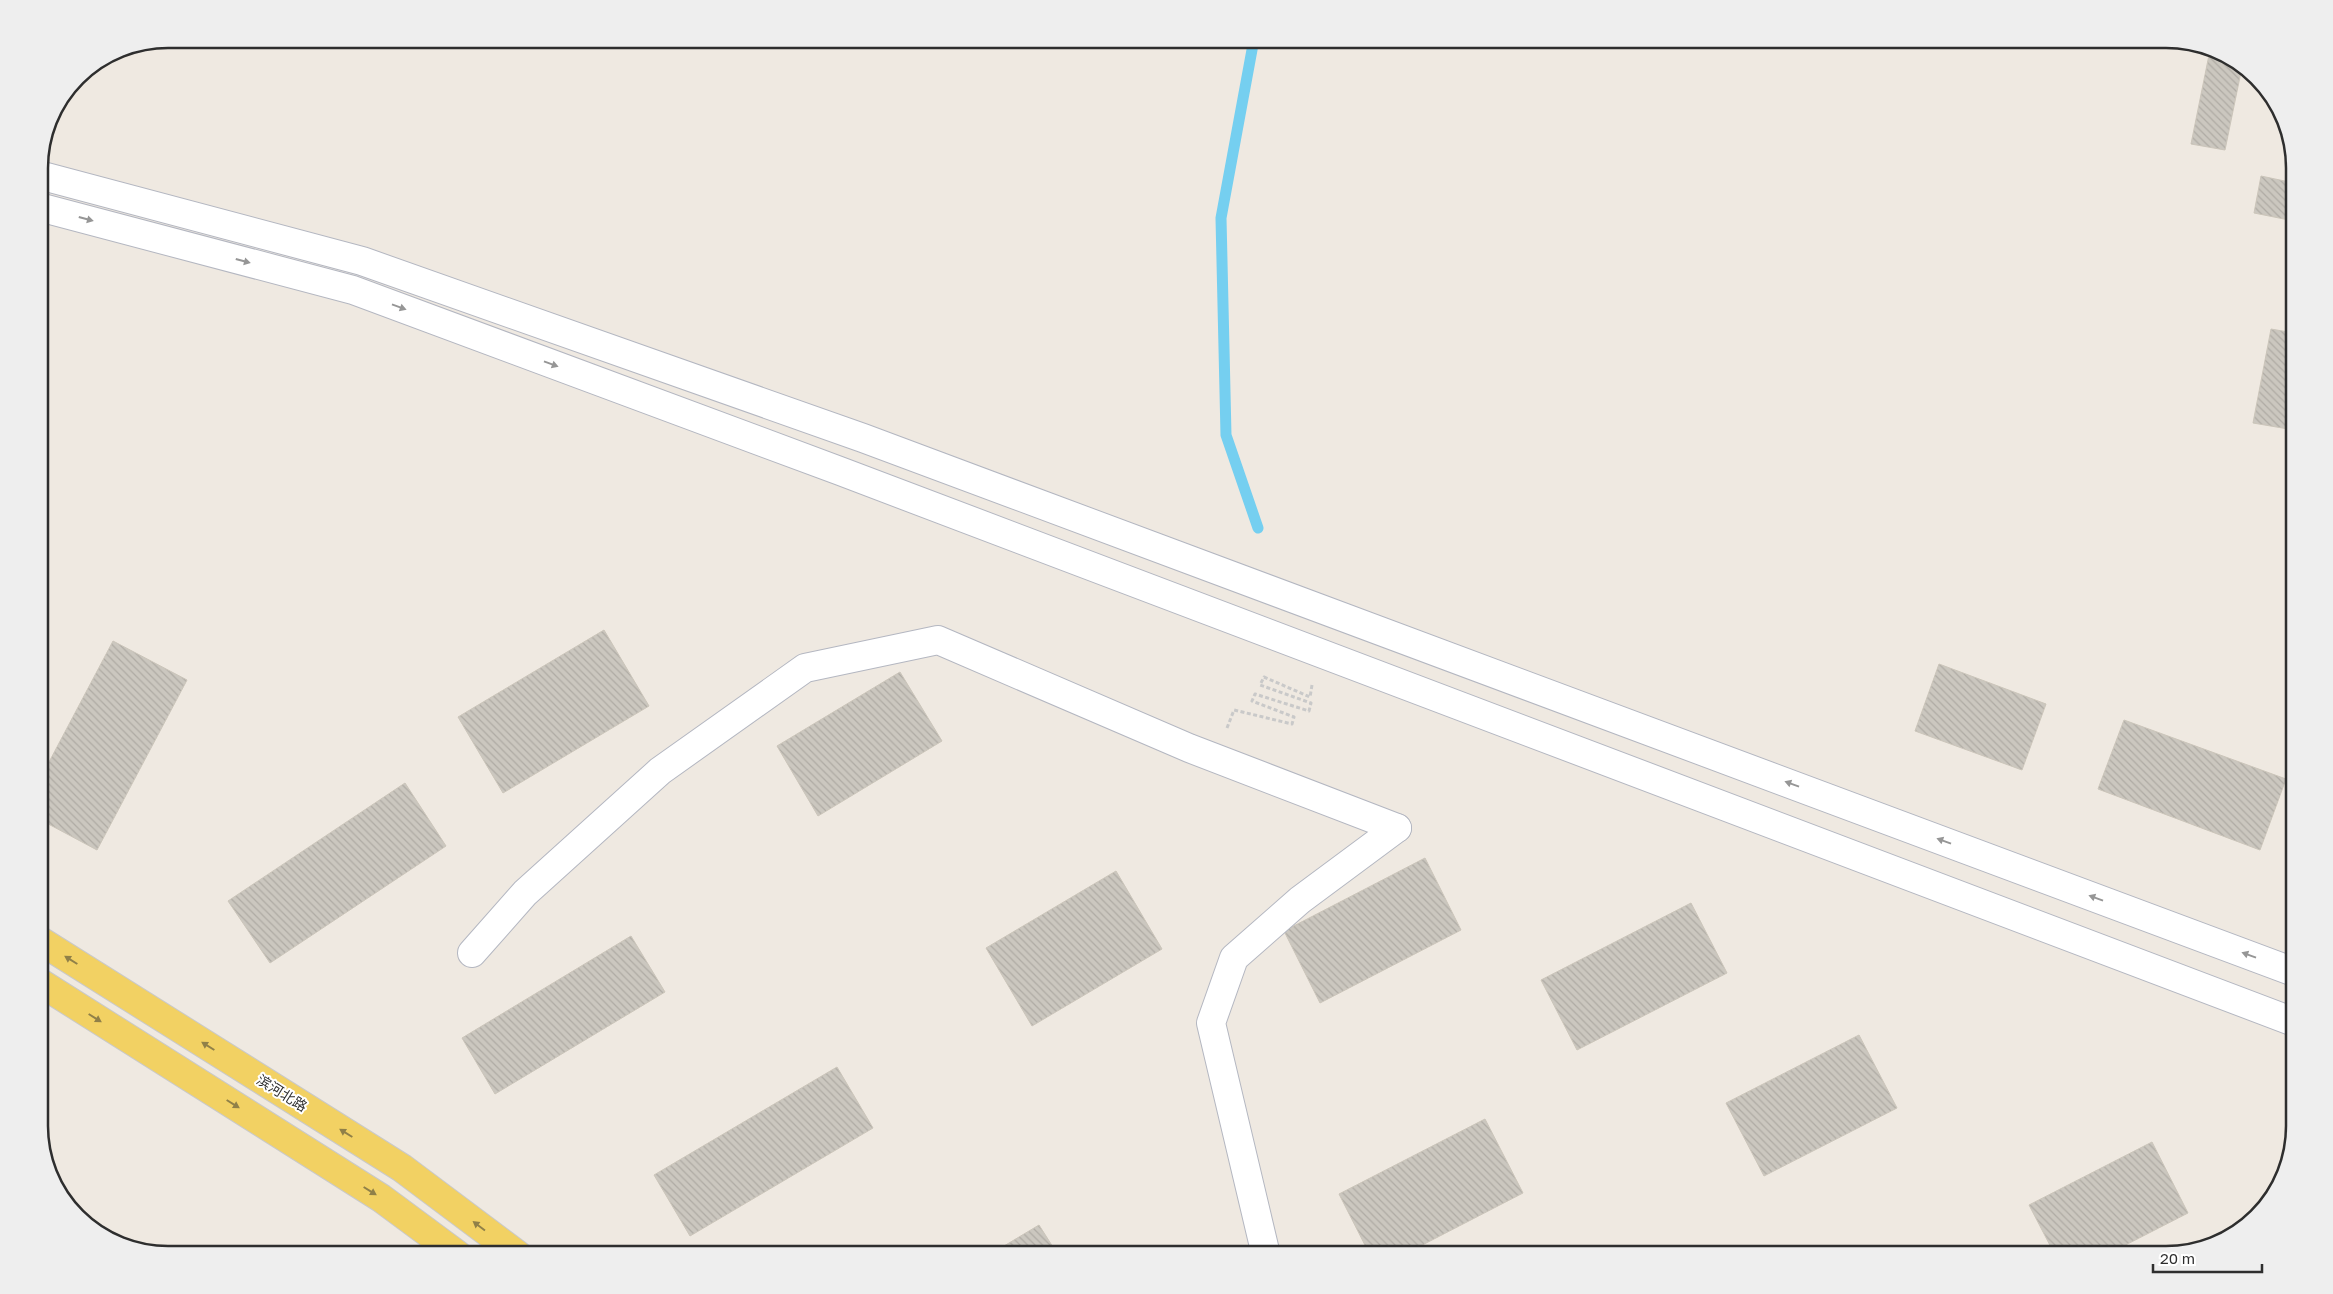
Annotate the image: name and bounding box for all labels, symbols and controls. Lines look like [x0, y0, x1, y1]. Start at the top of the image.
one-way arrow [79, 216, 94, 224]
one-way arrow [236, 257, 251, 265]
one-way arrow [392, 303, 407, 311]
one-way arrow [544, 360, 559, 368]
one-way arrow [1784, 780, 1799, 788]
one-way arrow [1936, 837, 1951, 845]
one-way arrow [2088, 894, 2103, 902]
one-way arrow [2241, 951, 2256, 958]
one-way arrow [64, 955, 77, 965]
one-way arrow [88, 1013, 102, 1022]
one-way arrow [202, 1042, 215, 1051]
street label: 滨河北路 [254, 1071, 311, 1115]
one-way arrow [226, 1099, 239, 1109]
one-way arrow [339, 1128, 352, 1138]
one-way arrow [364, 1186, 377, 1195]
one-way arrow [472, 1221, 486, 1231]
scale bar [2153, 1242, 2262, 1274]
text: 20 m [2160, 1249, 2195, 1267]

